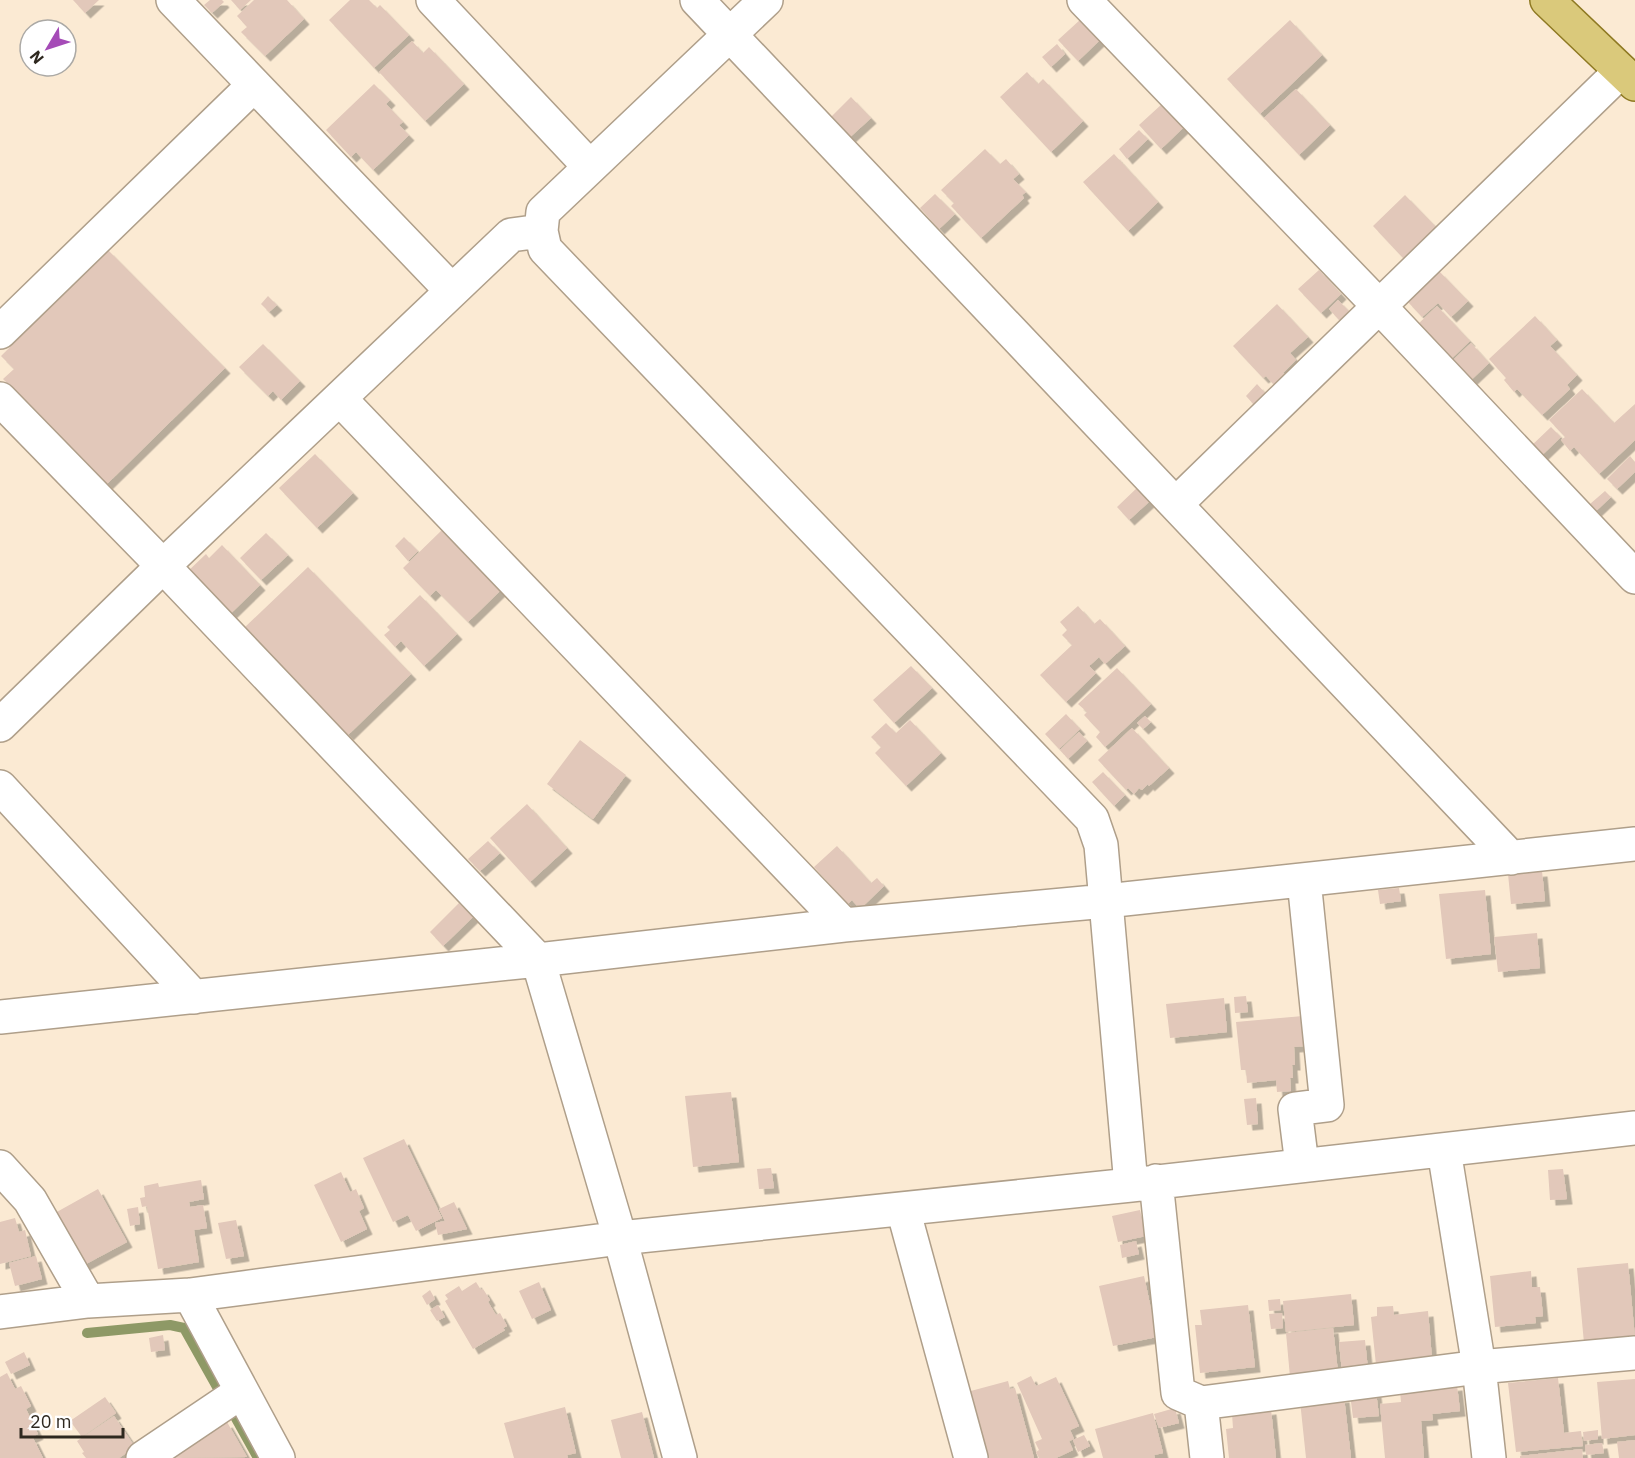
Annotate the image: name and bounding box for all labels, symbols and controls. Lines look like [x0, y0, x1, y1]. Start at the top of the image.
north arrow [18, 18, 78, 78]
text: N [25, 47, 48, 68]
scale bar [21, 1401, 123, 1439]
text: 20 m [30, 1410, 72, 1433]

